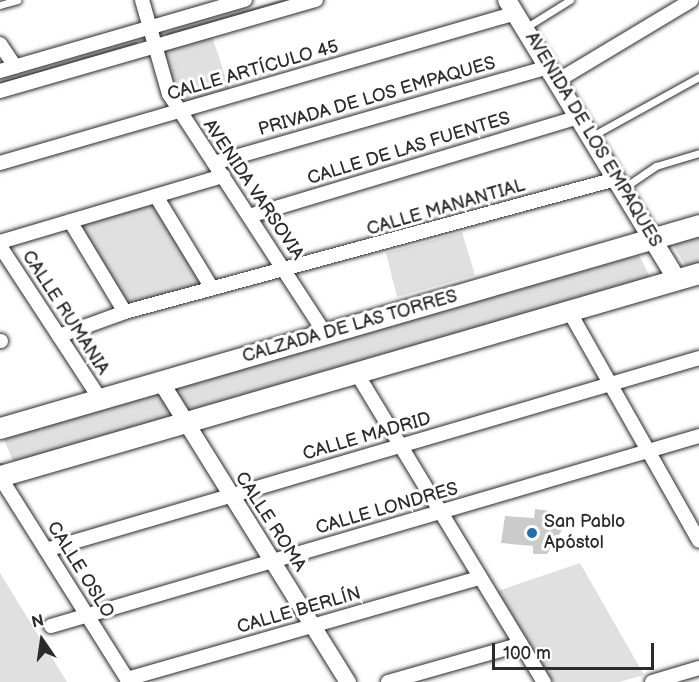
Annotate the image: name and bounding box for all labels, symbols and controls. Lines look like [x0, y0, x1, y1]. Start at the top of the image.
street label: AVENIDA DE LOS EMPAQUES [520, 29, 666, 251]
street label: CALLE ARTÍCULO 45 [165, 36, 341, 106]
street label: PRIVADA DE LOS EMPAQUES [256, 53, 498, 141]
street label: CALLE DE LAS FUENTES [305, 108, 513, 190]
street label: AVENIDA VARSOVIA [198, 115, 308, 265]
street label: CALLE MANANTIAL [364, 175, 528, 241]
street label: CALLE RUMANIA [17, 247, 113, 379]
street label: CALZADA DE LAS TORRES [240, 286, 460, 368]
street label: CALLE MADRID [300, 408, 434, 466]
street label: CALLE ROMA [230, 468, 310, 576]
street label: CALLE LONDRES [313, 478, 461, 540]
place label: San Pablo Apóstol [544, 512, 625, 554]
street label: CALLE OSLO [42, 518, 118, 622]
marker: San Pablo Apóstol [525, 526, 539, 540]
street label: CALLE BERLÍN [235, 583, 363, 639]
north arrow [12, 610, 72, 670]
text: N [30, 611, 46, 633]
scale bar [495, 631, 657, 669]
text: 100 m [503, 643, 551, 664]

